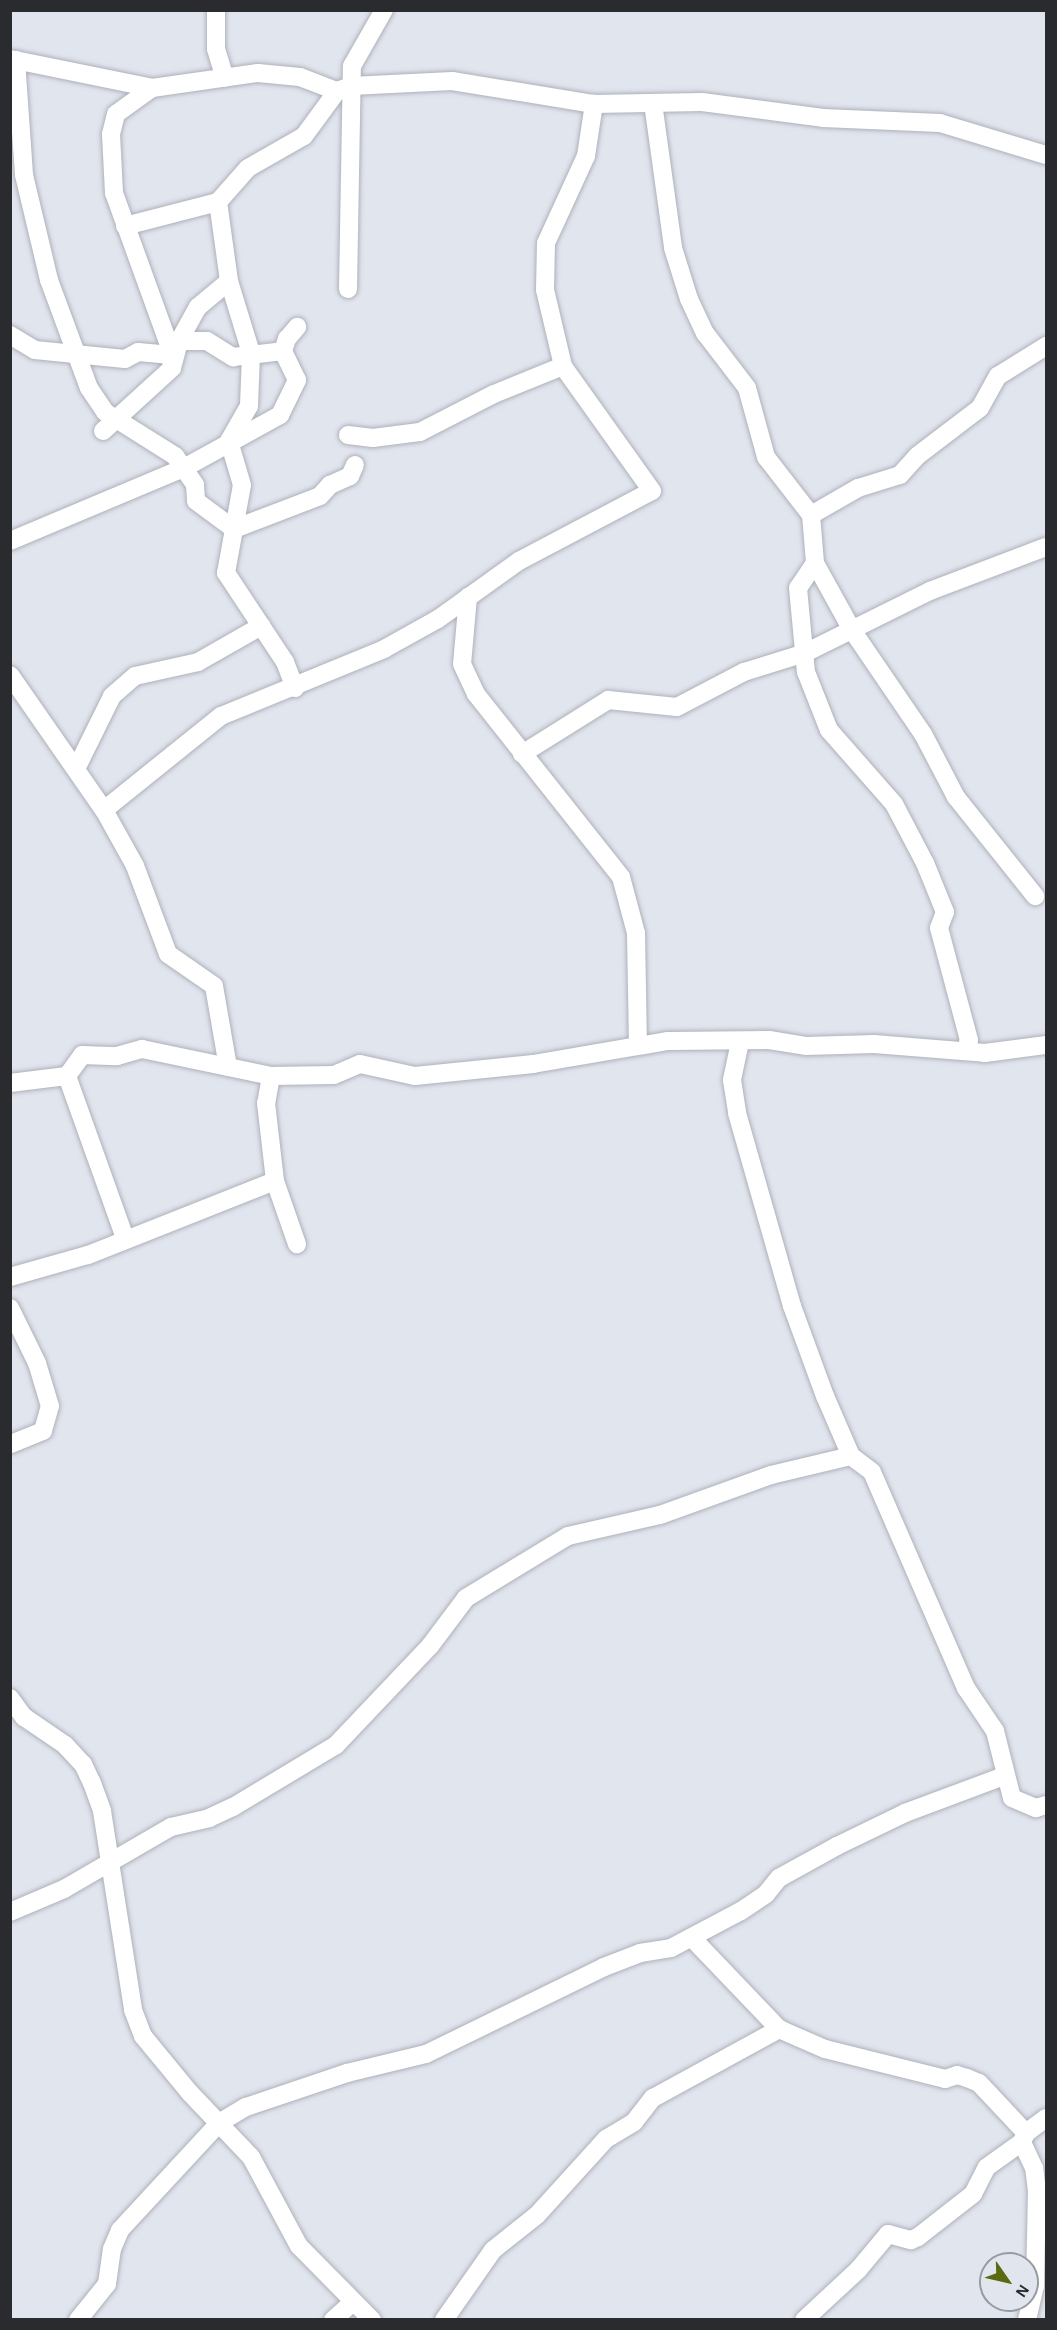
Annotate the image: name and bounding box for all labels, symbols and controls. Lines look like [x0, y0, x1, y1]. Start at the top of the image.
north arrow [979, 2252, 1039, 2312]
text: N [1013, 2282, 1032, 2300]

